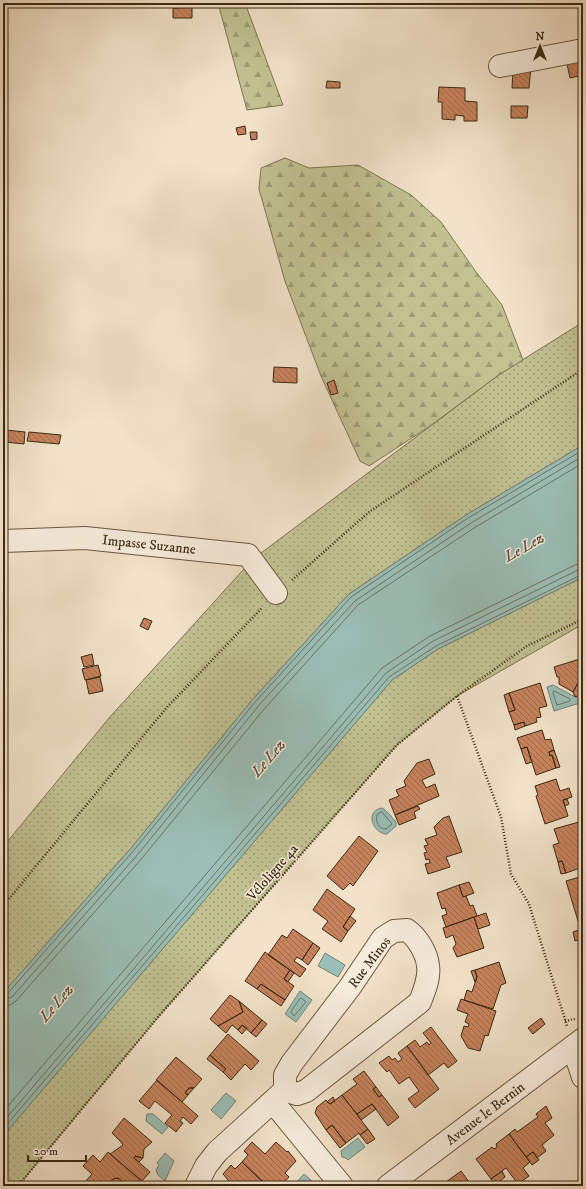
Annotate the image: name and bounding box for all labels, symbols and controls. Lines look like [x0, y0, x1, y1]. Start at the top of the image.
north arrow [520, 26, 560, 66]
text: N [535, 30, 545, 44]
water label: Le Lez [500, 528, 548, 567]
street label: Impasse Suzanne [101, 531, 197, 559]
water label: Le Lez [246, 736, 290, 782]
street label: Véloligne 4a [242, 840, 302, 906]
street label: Rue Minos [345, 933, 395, 992]
water label: Le Lez [34, 981, 78, 1027]
street label: Avenue le Bernin [442, 1078, 529, 1149]
scale bar [28, 1137, 86, 1163]
text: 20 m [34, 1144, 58, 1159]

